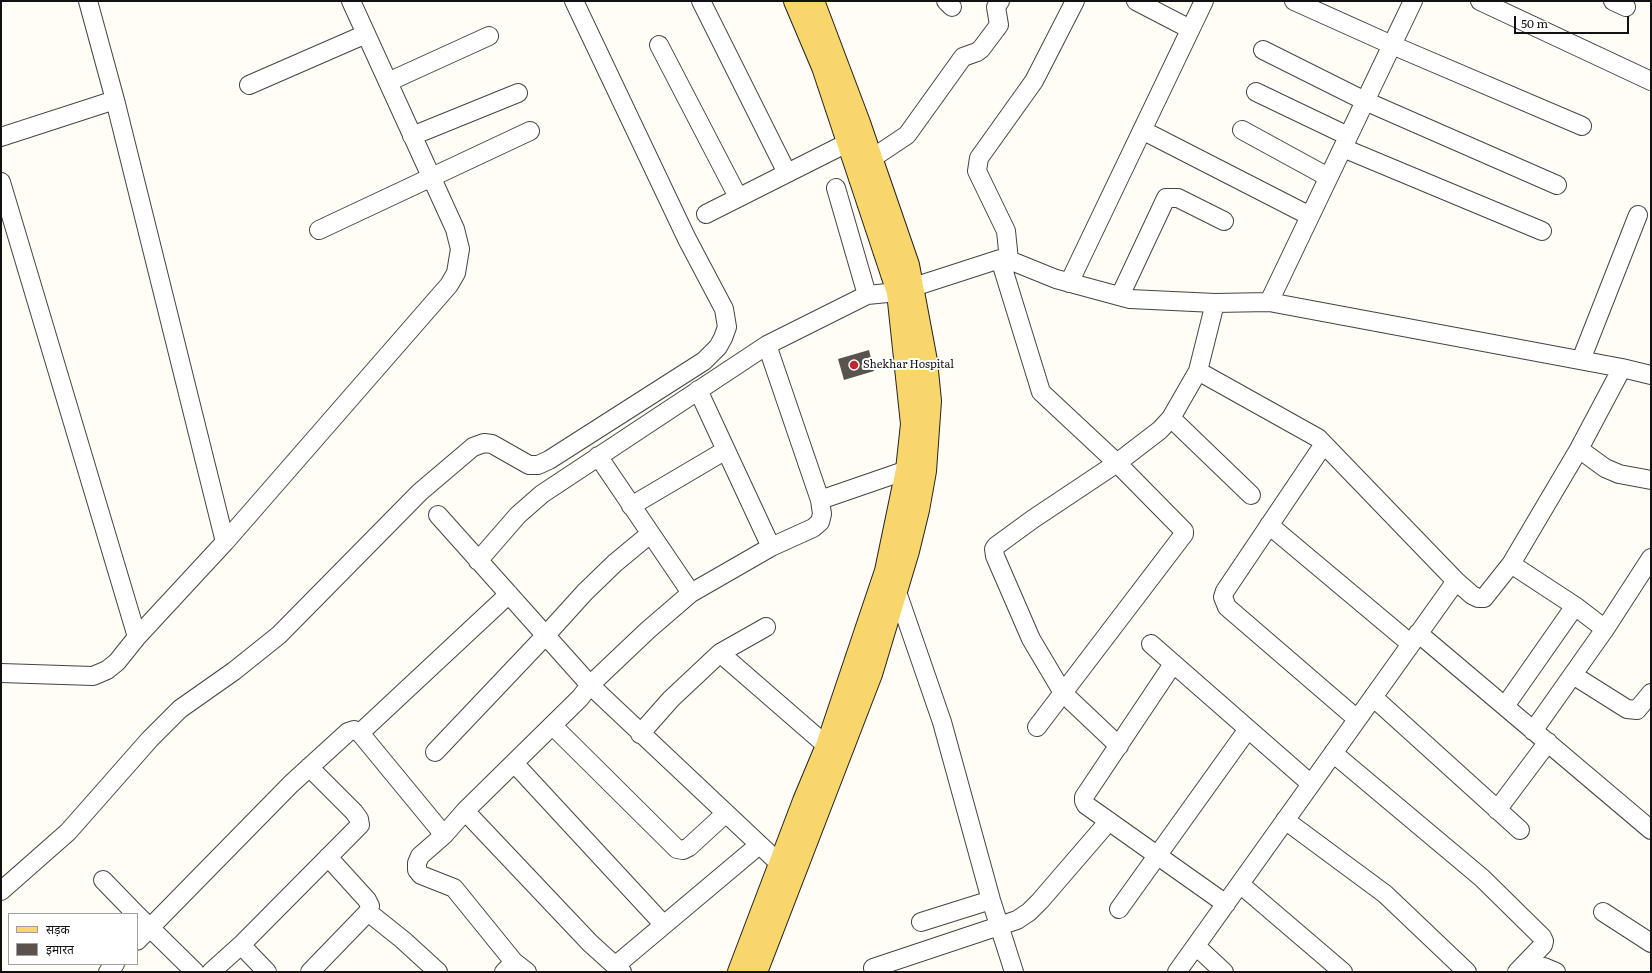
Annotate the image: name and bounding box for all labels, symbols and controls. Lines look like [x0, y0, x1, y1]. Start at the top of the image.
scale bar [1516, 8, 1631, 34]
text: 50 m [1521, 14, 1548, 32]
place label: Shekhar Hospital [863, 358, 954, 372]
marker: Shekhar Hospital [848, 359, 860, 371]
legend [8, 913, 138, 965]
text: सड़क [46, 920, 70, 938]
text: इमारत [46, 940, 74, 958]

